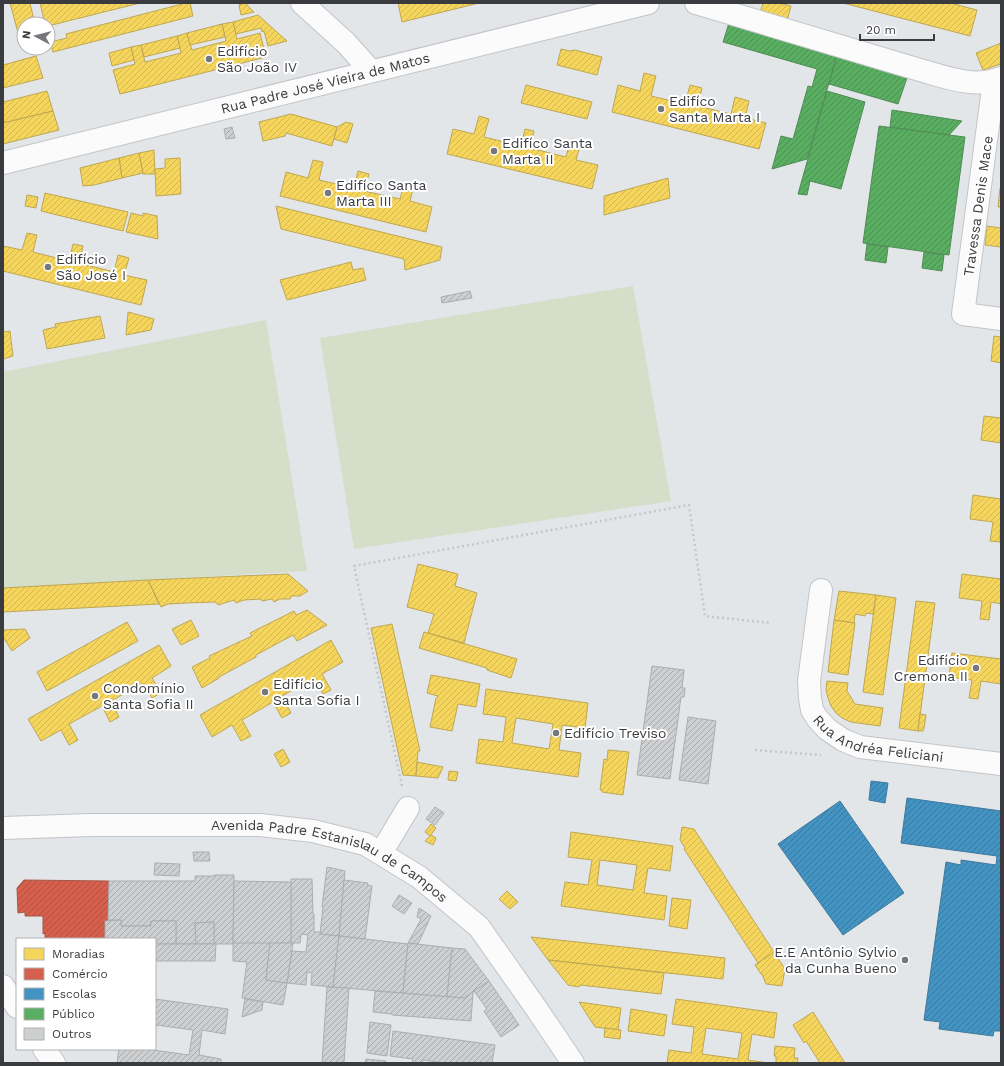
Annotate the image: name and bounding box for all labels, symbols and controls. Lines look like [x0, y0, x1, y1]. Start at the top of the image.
north arrow [16, 16, 56, 56]
scale bar [860, 16, 934, 42]
text: 20 m [866, 23, 896, 37]
text: N [20, 30, 34, 40]
place label: Edifício São João IV [217, 43, 297, 75]
street label: Rua Padre José Vieira de Matos [219, 49, 431, 117]
marker: Edifício São João IV [204, 54, 214, 64]
place label: Edifíco Santa Marta I [669, 93, 760, 125]
marker: Edifíco Santa Marta I [656, 104, 666, 114]
place label: Edifíco Santa Marta II [502, 135, 593, 167]
street label: Travessa Denis Mace [960, 135, 996, 277]
marker: Edifíco Santa Marta II [489, 146, 499, 156]
place label: Edifíco Santa Marta III [336, 177, 427, 209]
marker: Edifíco Santa Marta III [323, 188, 333, 198]
place label: Edifício São José I [56, 251, 126, 283]
marker: Edifício São José I [43, 262, 53, 272]
place label: Edifício Cremona II [894, 652, 968, 684]
marker: Edifício Cremona II [971, 663, 981, 673]
place label: Edifício Santa Sofia I [273, 676, 360, 708]
place label: Condomínio Santa Sofia II [103, 680, 194, 712]
marker: Edifício Santa Sofia I [260, 687, 270, 697]
marker: Condomínio Santa Sofia II [90, 691, 100, 701]
street label: Rua Andréa Feliciani [810, 712, 944, 765]
place label: Edifício Treviso [564, 725, 666, 741]
marker: Edifício Treviso [551, 728, 561, 738]
street label: Avenida Padre Estanislau de Campos [211, 817, 451, 905]
legend [16, 938, 156, 1050]
place label: E.E Antônio Sylvio da Cunha Bueno [774, 944, 897, 976]
text: Moradias [52, 947, 105, 961]
marker: E.E Antônio Sylvio da Cunha Bueno [900, 955, 910, 965]
text: Comércio [52, 967, 108, 981]
text: Escolas [52, 987, 97, 1001]
text: Público [52, 1007, 95, 1021]
text: Outros [52, 1027, 92, 1041]

